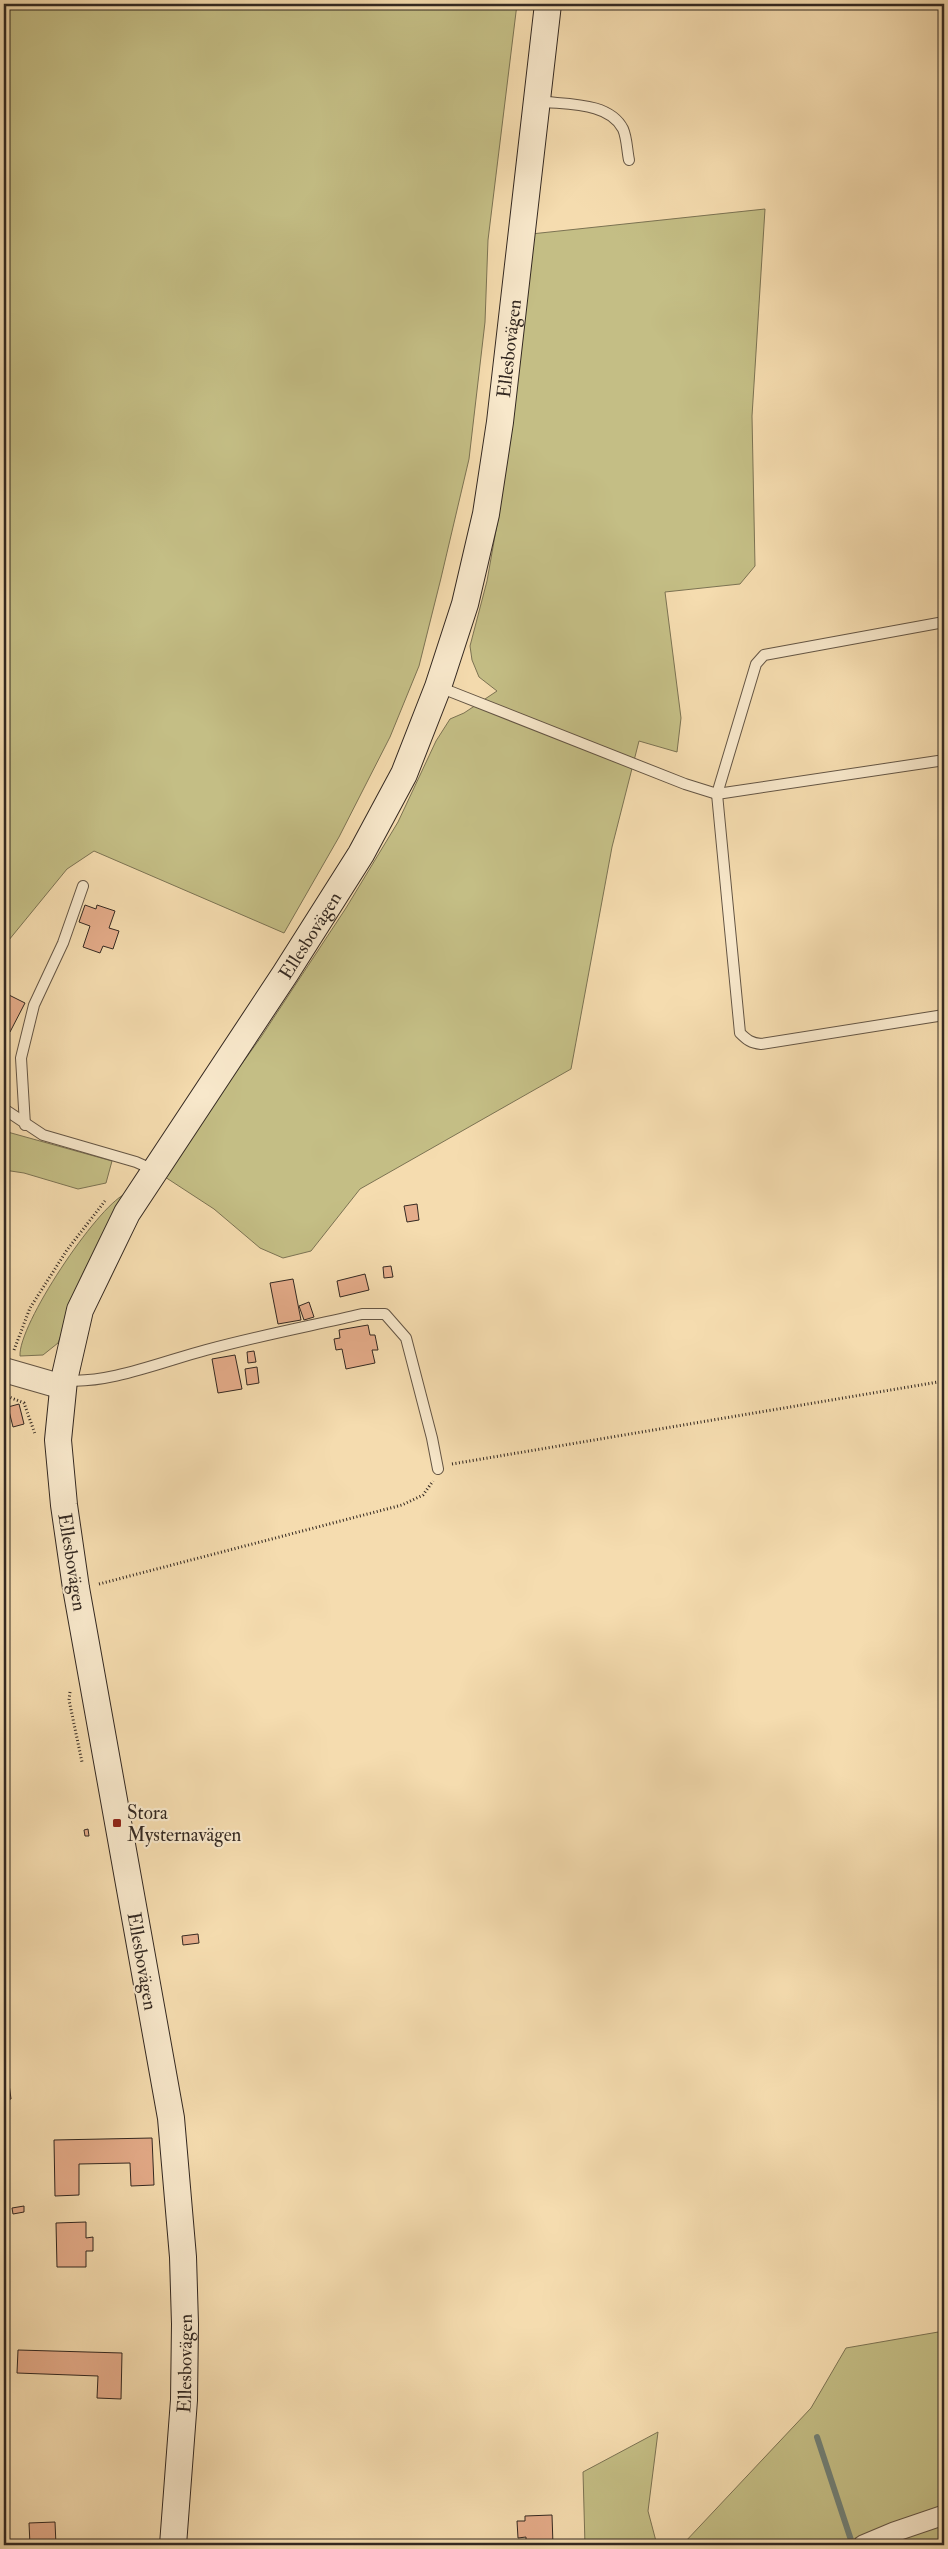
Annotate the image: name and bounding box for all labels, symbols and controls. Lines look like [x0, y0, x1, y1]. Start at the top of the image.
street label: Ellesbovägen [492, 298, 527, 399]
street label: Ellesbovägen [274, 887, 347, 984]
street label: Ellesbovägen [52, 1511, 92, 1613]
place label: Stora Mysternavägen [127, 1801, 242, 1847]
marker: Stora Mysternavägen [111, 1817, 123, 1829]
street label: Ellesbovägen [122, 1910, 162, 2012]
street label: Ellesbovägen [172, 2313, 198, 2414]

